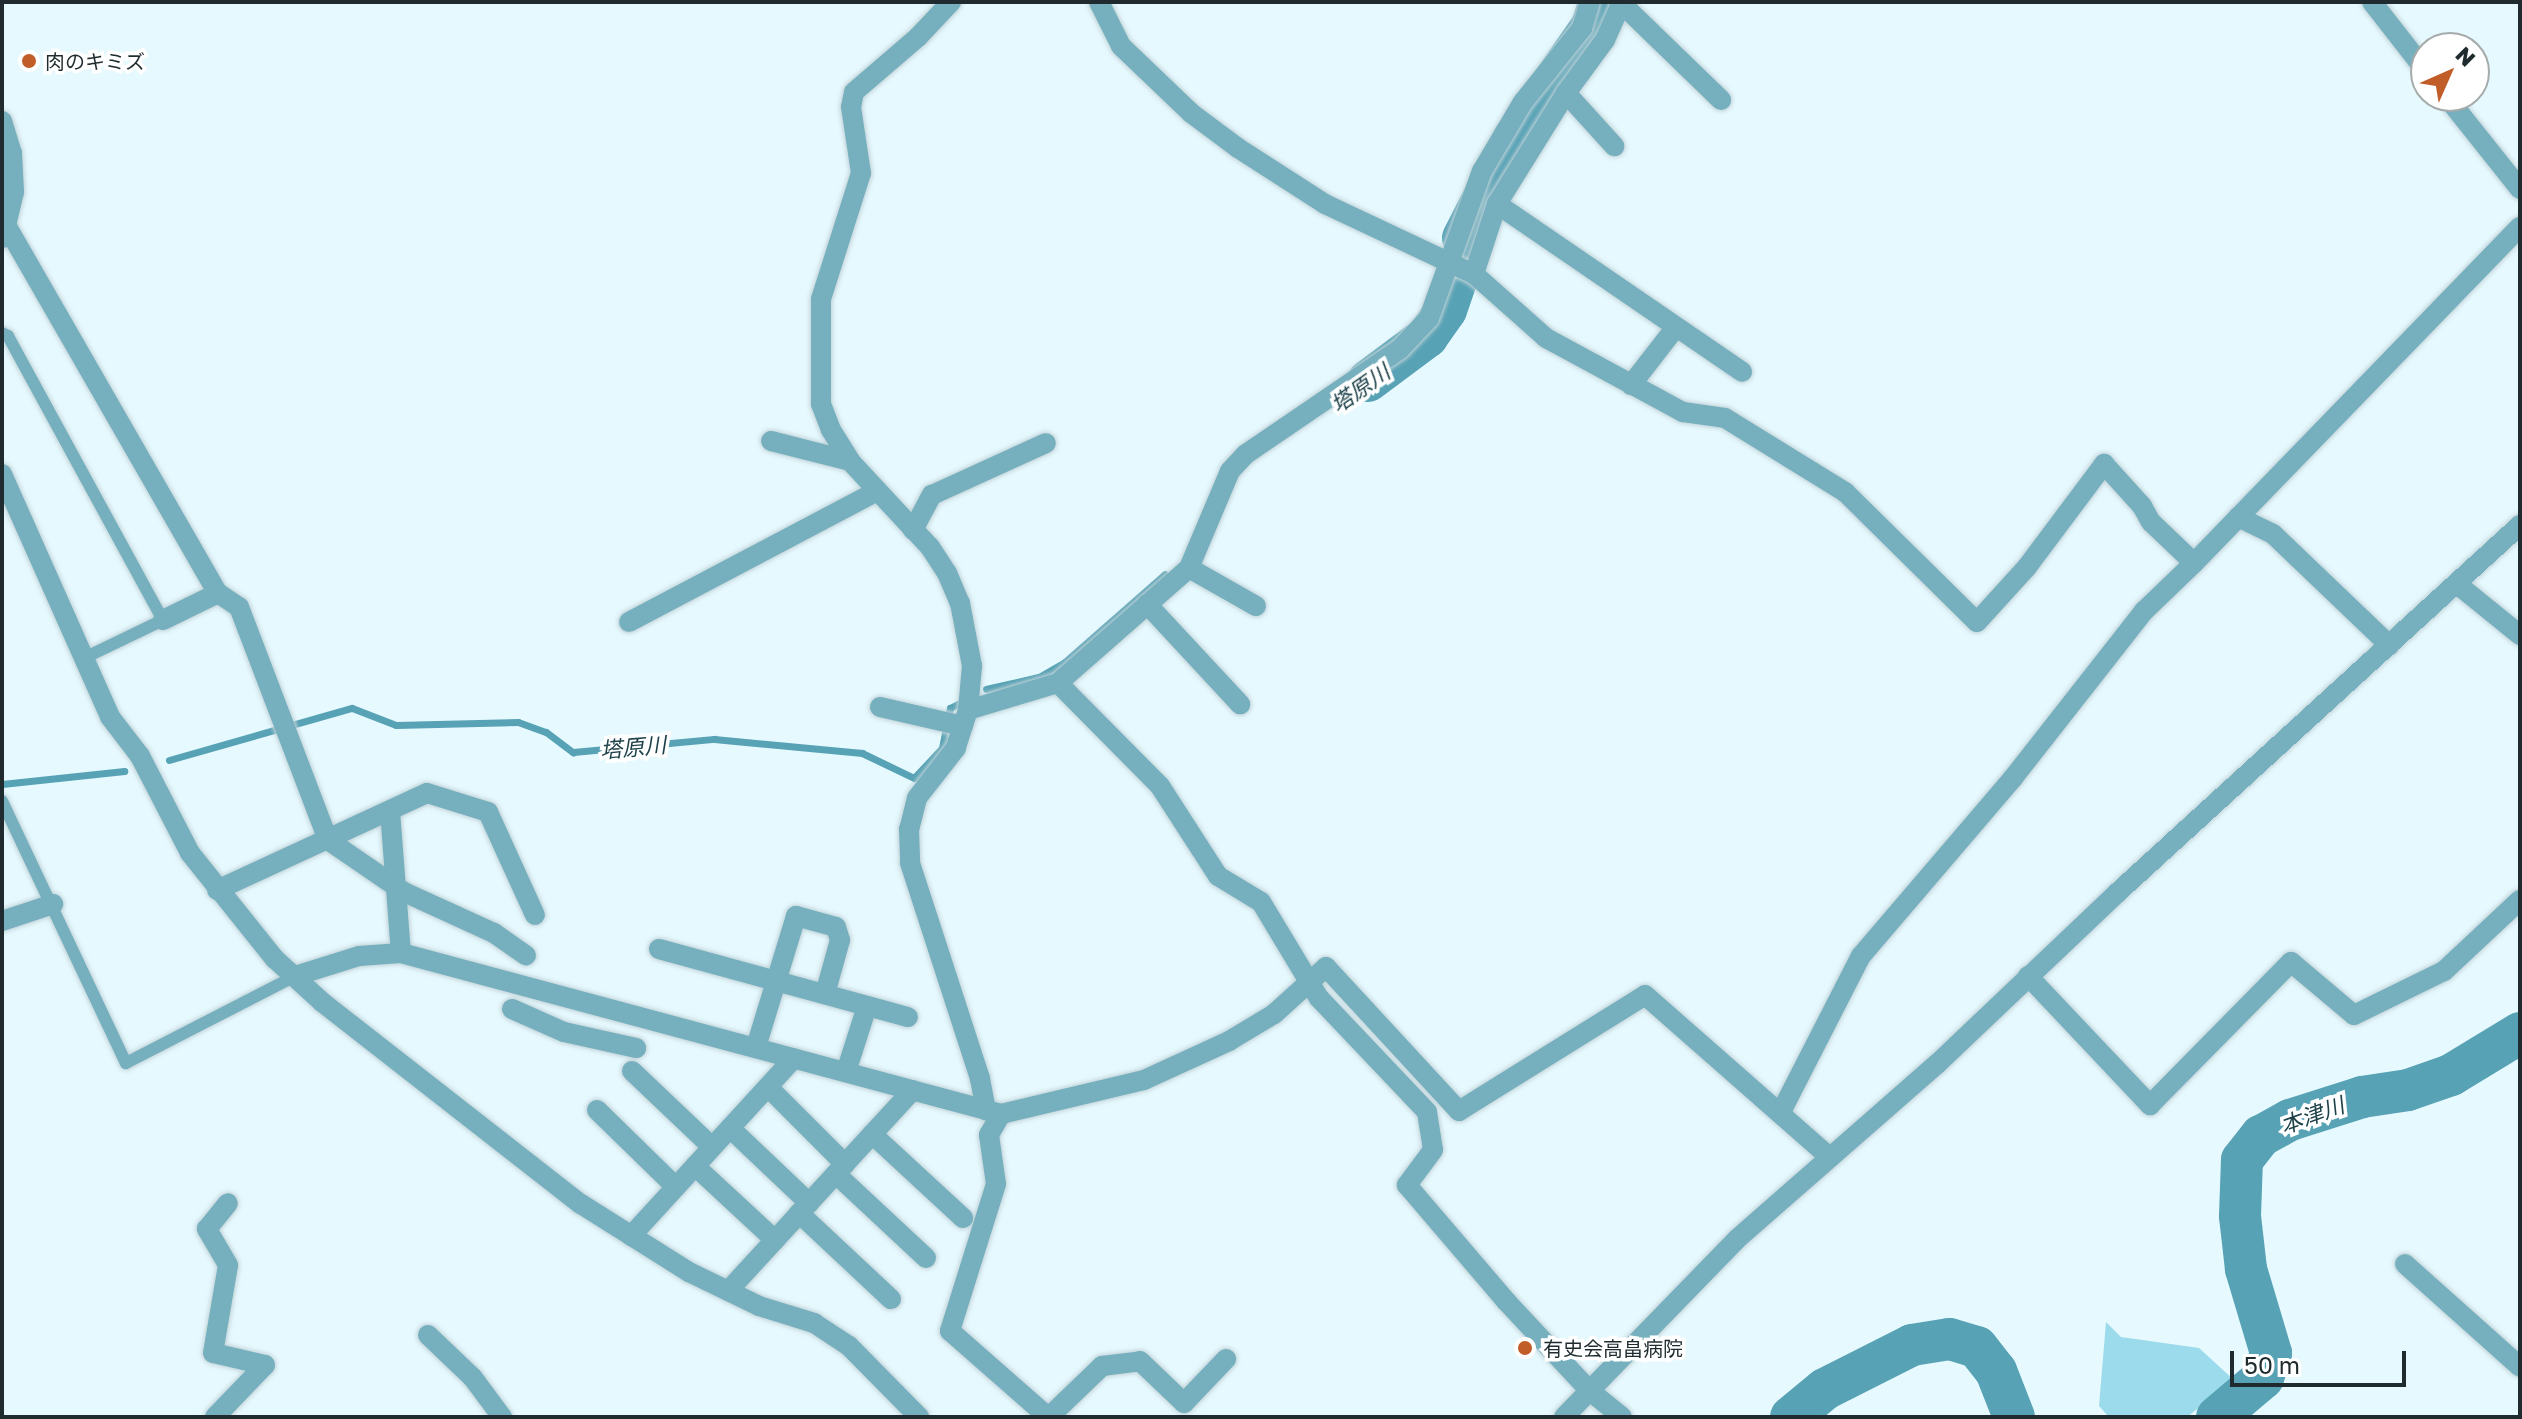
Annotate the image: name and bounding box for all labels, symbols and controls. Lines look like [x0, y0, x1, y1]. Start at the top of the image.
north arrow [2410, 32, 2490, 112]
text: N [2450, 41, 2481, 72]
place label: 肉のキミズ [45, 49, 145, 73]
marker: 肉のキミズ [20, 52, 38, 70]
water label: 塔原川 [1325, 358, 1395, 418]
water label: 塔原川 [599, 731, 667, 763]
water label: 本津川 [2276, 1091, 2348, 1139]
scale bar [2234, 1335, 2410, 1385]
place label: 有史会高畠病院 [1543, 1336, 1683, 1360]
marker: 有史会高畠病院 [1514, 1337, 1536, 1359]
text: 50 m [2244, 1350, 2300, 1379]

